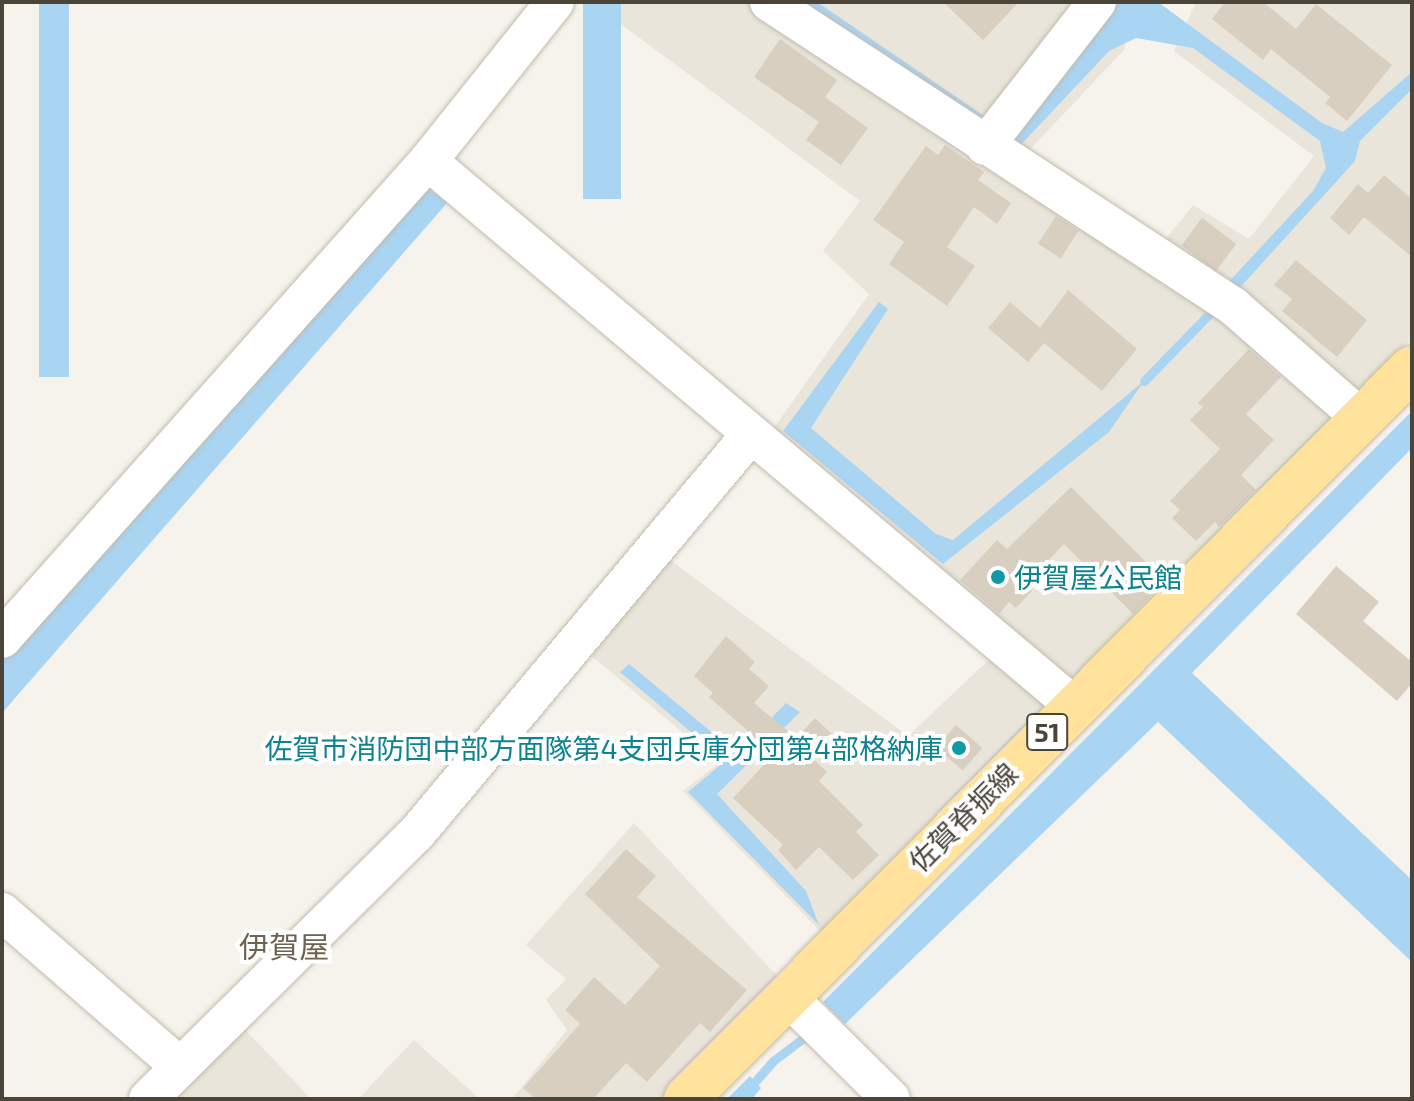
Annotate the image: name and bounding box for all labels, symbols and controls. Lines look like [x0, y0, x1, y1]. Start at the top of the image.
place label: 伊賀屋公民館 [1014, 560, 1182, 594]
marker: 伊賀屋公民館 [989, 568, 1007, 586]
road number: 51 [1025, 710, 1069, 754]
place label: 佐賀市消防団中部方面隊第4支団兵庫分団第4部格納庫 [265, 731, 943, 765]
marker: 佐賀市消防団中部方面隊第4支団兵庫分団第4部格納庫 [950, 739, 968, 757]
street label: 佐賀脊振線 [902, 756, 1024, 878]
district label: 伊賀屋 [239, 928, 329, 964]

